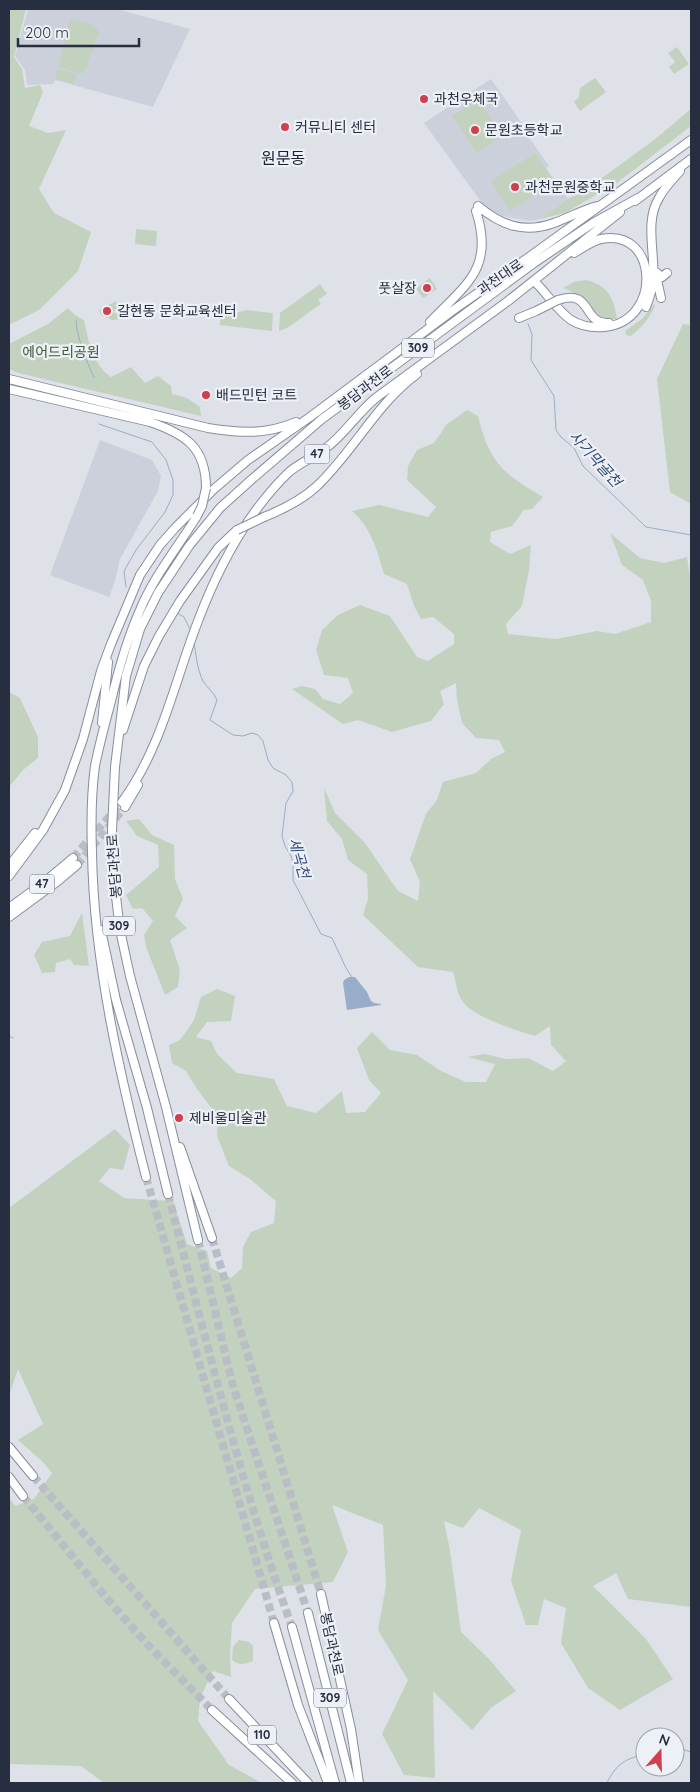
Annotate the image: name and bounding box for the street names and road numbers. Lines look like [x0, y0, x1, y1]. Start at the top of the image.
street label: 과천대로 [474, 255, 526, 299]
road number: 309 [402, 338, 434, 358]
street label: 봉담과천로 [334, 361, 396, 415]
road number: 47 [304, 444, 330, 464]
street label: 봉담과천로 [103, 833, 125, 899]
road number: 47 [30, 874, 54, 894]
road number: 309 [103, 916, 135, 936]
street label: 봉담과천로 [317, 1611, 348, 1677]
road number: 309 [314, 1689, 346, 1708]
road number: 110 [248, 1726, 276, 1744]

